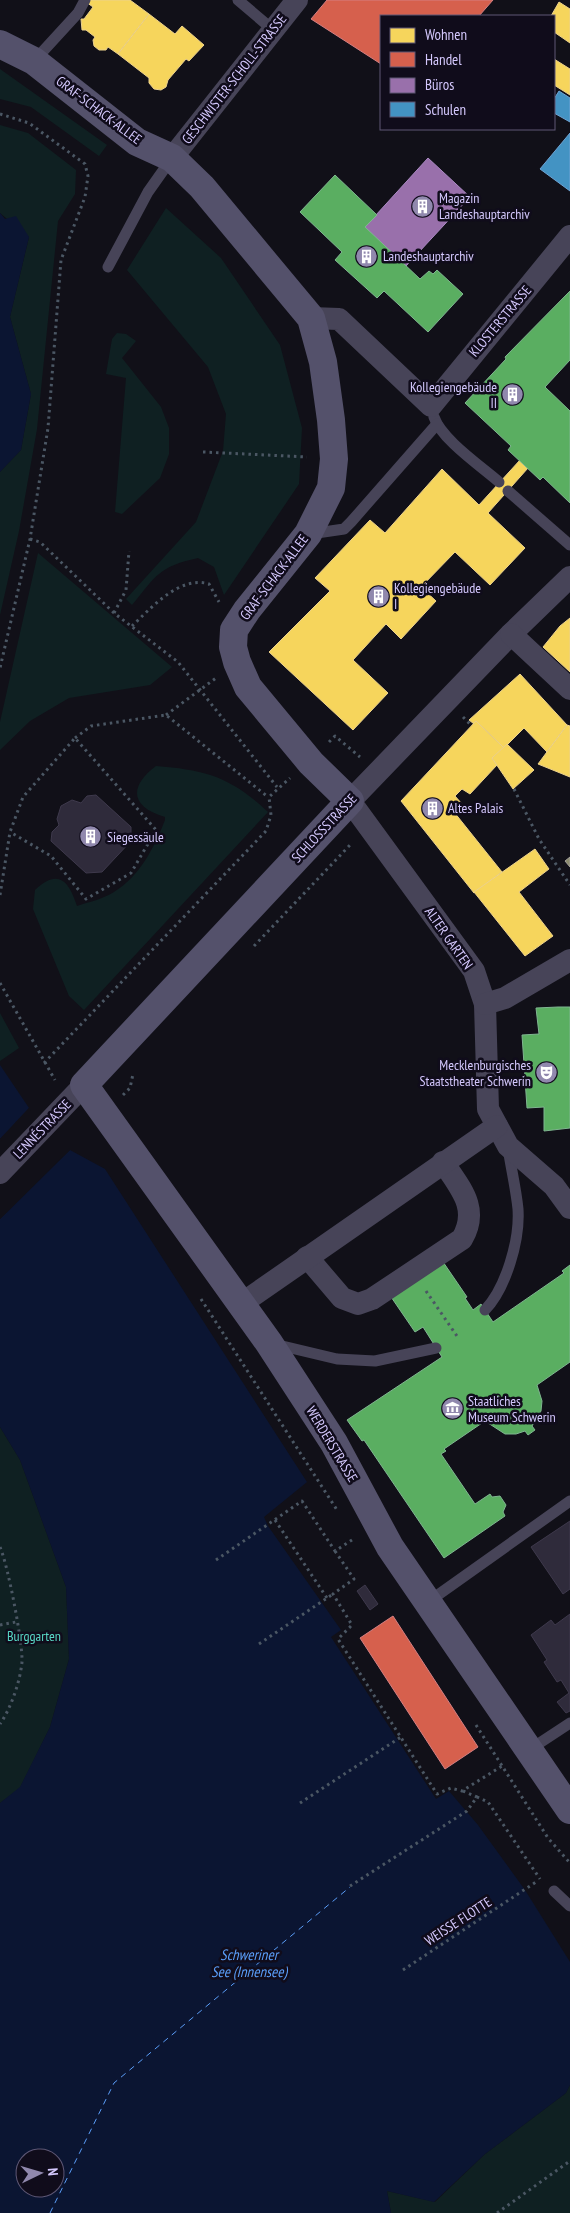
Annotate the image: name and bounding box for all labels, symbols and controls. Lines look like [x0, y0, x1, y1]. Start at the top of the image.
street label: GESCHWISTER-SCHOLL-STRASSE [178, 11, 290, 147]
legend [380, 15, 555, 130]
text: Wohnen [425, 25, 467, 44]
text: Handel [425, 50, 462, 69]
street label: GRAF-SCHACK-ALLEE [53, 72, 145, 148]
text: Büros [425, 75, 454, 94]
text: Schulen [425, 100, 466, 119]
place label: Magazin Landeshauptarchiv [439, 189, 530, 223]
building icon: Magazin Landeshauptarchiv [411, 194, 435, 218]
building icon: Landeshauptarchiv [355, 244, 379, 268]
place label: Landeshauptarchiv [383, 247, 474, 265]
street label: KLOSTERSTRASSE [465, 282, 535, 360]
place label: Kollegiengebäude II [410, 378, 497, 412]
building icon: Kollegiengebäude II [501, 383, 525, 407]
street label: GRAF-SCHACK-ALLEE [236, 531, 312, 623]
place label: Kollegiengebäude I [394, 579, 481, 613]
building icon: Kollegiengebäude I [366, 584, 390, 608]
street label: SCHLOSSSTRASSE [287, 790, 361, 866]
building icon: Altes Palais [420, 796, 444, 820]
place label: Altes Palais [448, 799, 504, 817]
building icon: Siegessäule [79, 825, 103, 849]
place label: Siegessäule [107, 828, 164, 846]
street label: ALTER GARTEN [421, 903, 477, 973]
place label: Mecklenburgisches Staatstheater Schwerin [420, 1056, 531, 1090]
theatre icon: Mecklenburgisches Staatstheater Schwerin [535, 1061, 559, 1085]
street label: LENNÉSTRASSE [9, 1095, 75, 1163]
place label: Staatliches Museum Schwerin [468, 1392, 556, 1426]
museum icon: Staatliches Museum Schwerin [440, 1397, 464, 1421]
street label: WERDERSTRASSE [302, 1403, 362, 1485]
park label: Burggarten [7, 1627, 61, 1645]
street label: WEISSE FLOTTE [421, 1893, 495, 1949]
water label: Schweriner See (Innensee) [211, 1945, 288, 1981]
north arrow [15, 2148, 65, 2198]
text: N [44, 2167, 62, 2176]

